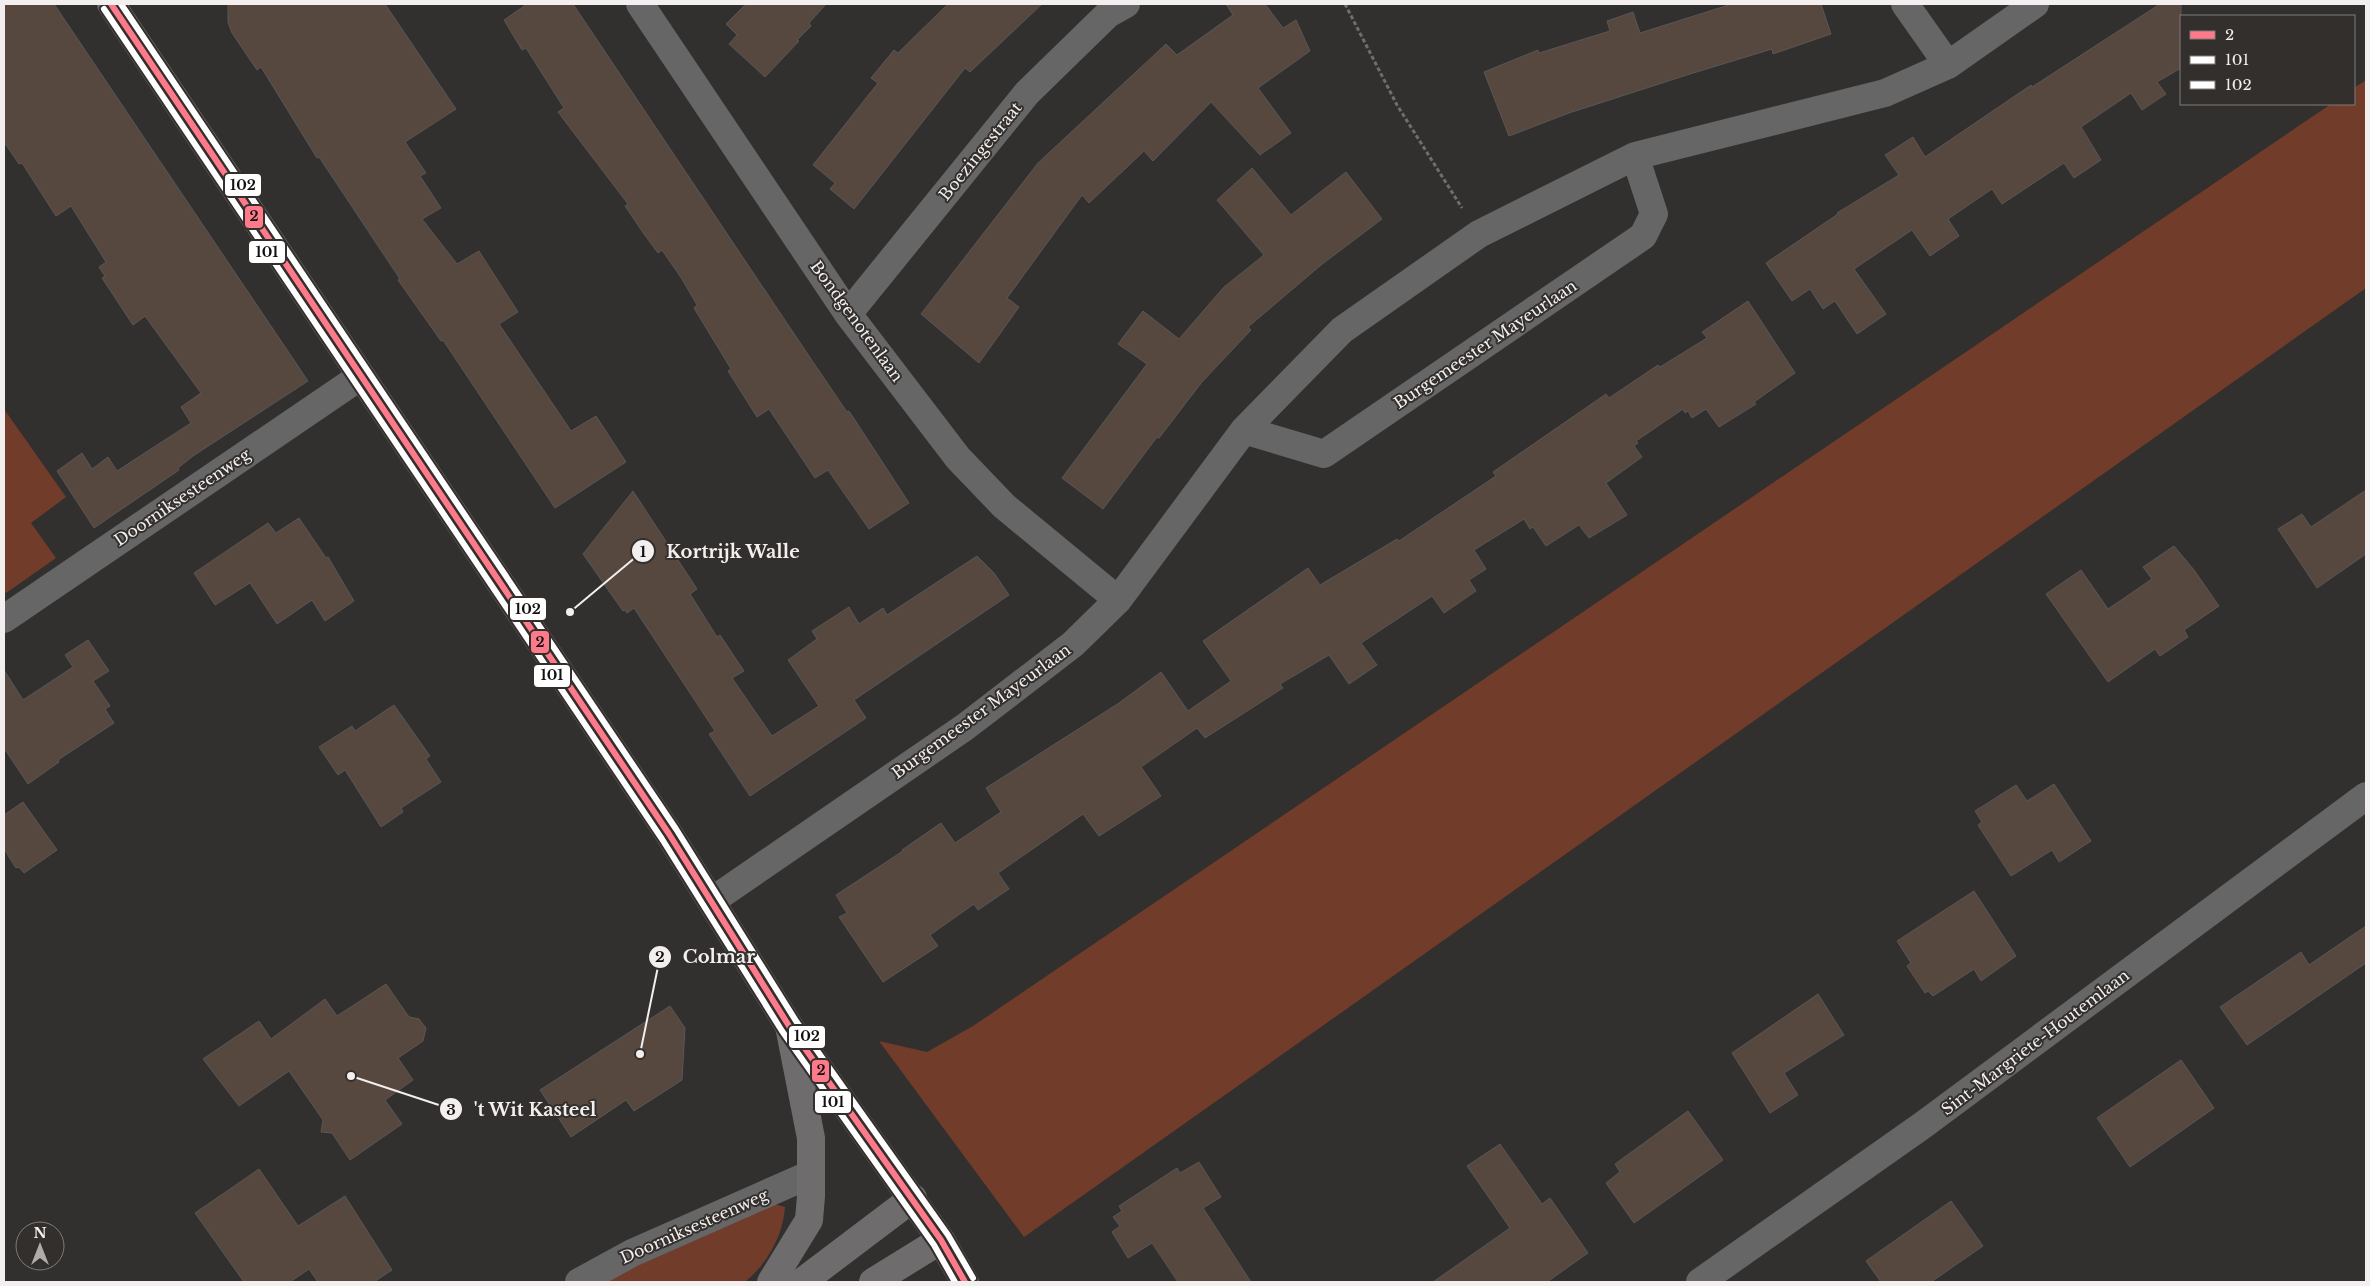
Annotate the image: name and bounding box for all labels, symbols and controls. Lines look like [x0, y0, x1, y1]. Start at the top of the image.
legend [2180, 15, 2355, 105]
text: 2 [2225, 25, 2234, 44]
text: 101 [2225, 50, 2249, 69]
text: 102 [2225, 75, 2252, 94]
street label: Boezingestraat [934, 98, 1026, 204]
line badge: 102 [224, 173, 262, 197]
text: 102 [230, 176, 256, 194]
line badge: 2 [244, 205, 264, 229]
text: 2 [249, 207, 259, 225]
line badge: 101 [248, 240, 286, 264]
text: 101 [256, 243, 278, 261]
street label: Bondgenotenlaan [806, 257, 908, 385]
street label: Burgemeester Mayeurlaan [1390, 275, 1580, 413]
street label: Doorniksesteenweg [110, 444, 254, 550]
callout: Kortrijk Walle [631, 535, 810, 568]
text: Kortrijk Walle [666, 541, 800, 563]
text: 1 [640, 542, 647, 561]
line badge: 102 [509, 597, 547, 621]
text: 102 [515, 600, 541, 618]
line badge: 2 [530, 630, 550, 654]
text: 2 [535, 633, 545, 651]
street label: Burgemeester Mayeurlaan [888, 639, 1074, 783]
line badge: 101 [533, 664, 571, 688]
text: 101 [541, 666, 563, 684]
callout: Colmar [648, 940, 765, 973]
text: Colmar [683, 946, 755, 968]
text: 2 [655, 947, 665, 966]
street label: Sint-Margriete-Houtemlaan [1937, 965, 2133, 1119]
line badge: 102 [788, 1025, 826, 1049]
text: 102 [794, 1027, 820, 1045]
line badge: 2 [811, 1059, 830, 1083]
text: 2 [816, 1061, 826, 1079]
line badge: 101 [814, 1090, 852, 1114]
callout: 't Wit Kasteel [439, 1093, 607, 1126]
text: 101 [822, 1093, 844, 1111]
text: 't Wit Kasteel [474, 1099, 597, 1121]
text: 3 [446, 1100, 456, 1119]
street label: Doorniksesteenweg [617, 1184, 772, 1268]
north arrow [15, 1221, 65, 1271]
text: N [33, 1224, 47, 1242]

